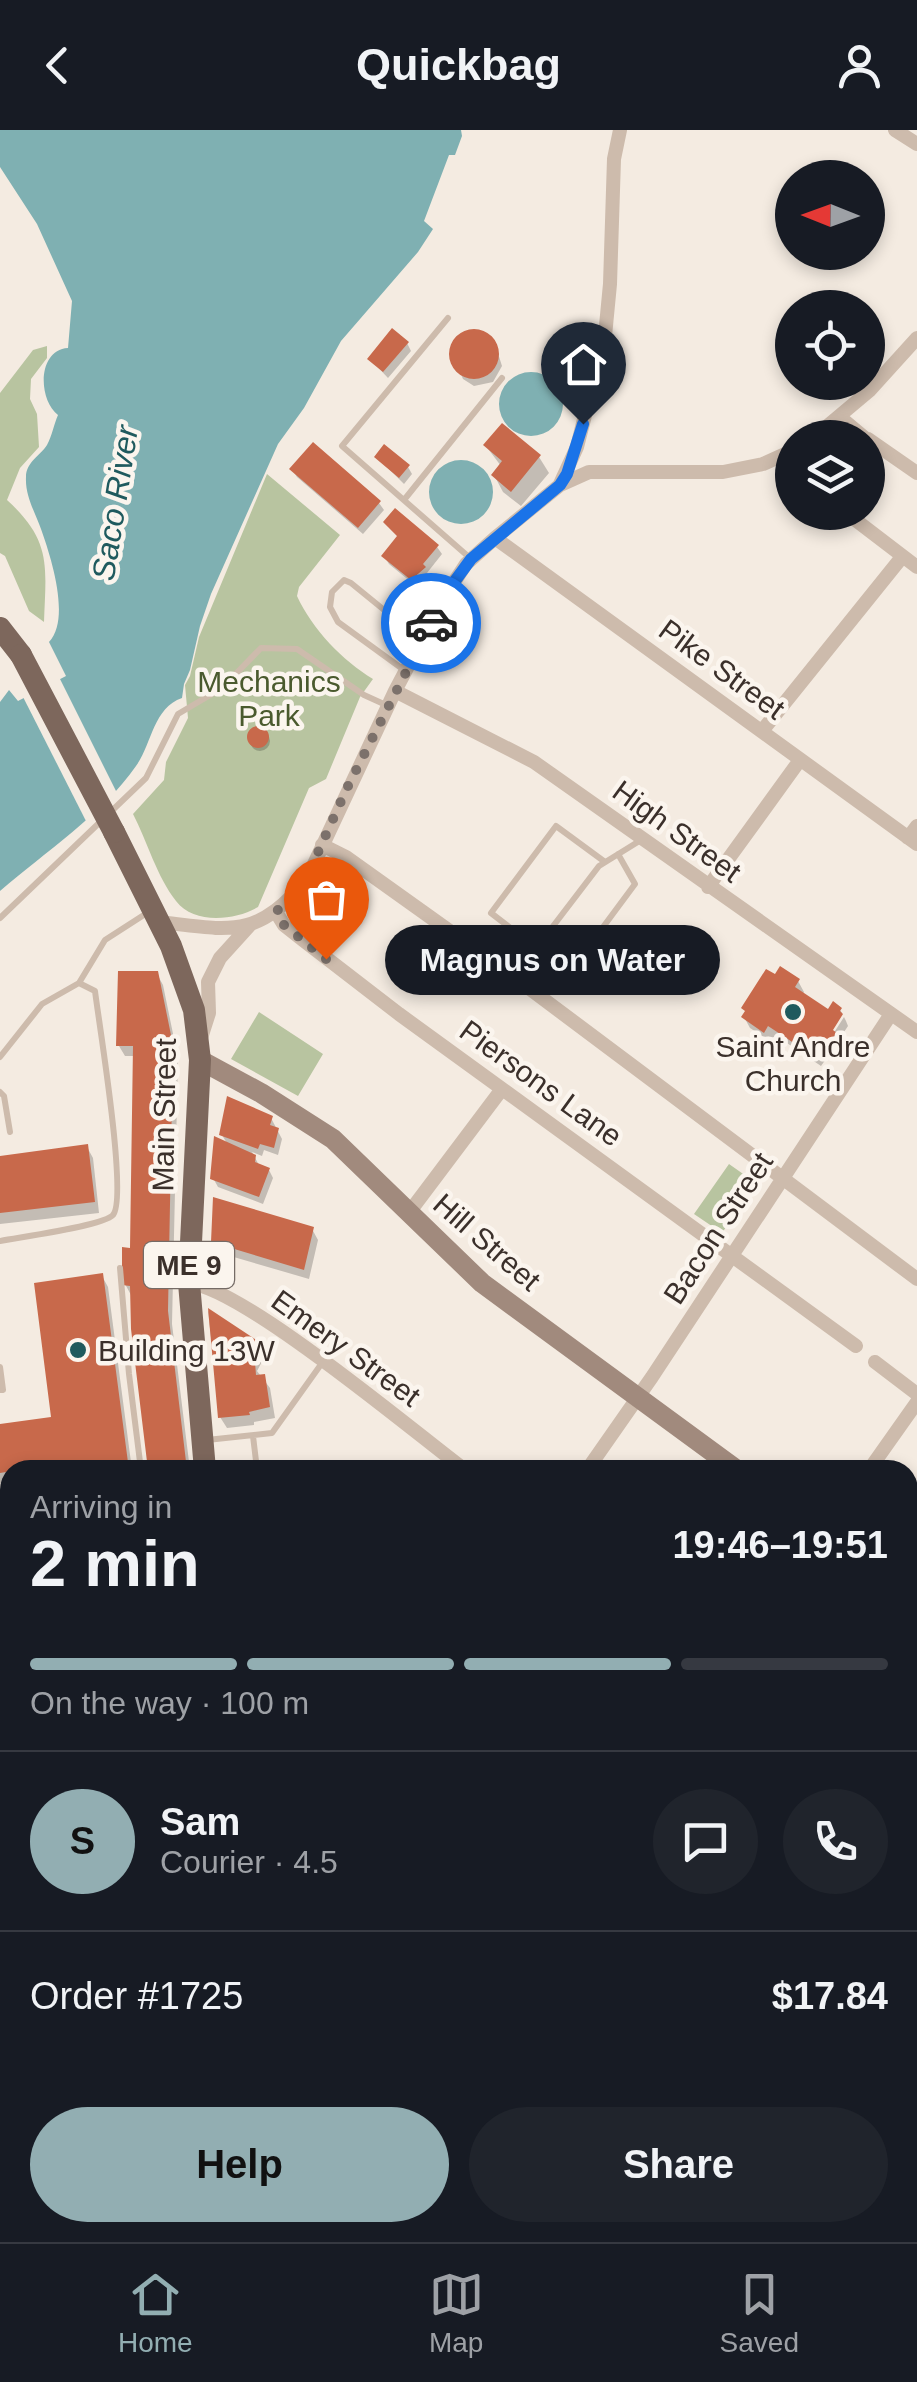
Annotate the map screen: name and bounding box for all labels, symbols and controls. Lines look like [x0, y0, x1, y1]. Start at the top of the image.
icon: back [30, 38, 85, 93]
icon: person [832, 38, 887, 93]
text: Quickbag [356, 39, 561, 90]
north arrow [775, 160, 885, 270]
map controls [775, 160, 885, 530]
button: locate [775, 290, 885, 400]
pin [541, 322, 626, 425]
icon: home [556, 337, 611, 392]
button: layers [775, 420, 885, 530]
water label: Saco River [85, 422, 145, 583]
courier [381, 573, 481, 673]
icon: car [404, 596, 459, 651]
street label: Pike Street [653, 613, 792, 726]
park label: Mechanics Park [197, 665, 341, 732]
street label: High Street [607, 774, 748, 889]
pin [284, 857, 369, 960]
icon: bag [299, 872, 354, 927]
callout: Magnus on Water [386, 924, 721, 994]
text: Magnus on Water [420, 942, 685, 978]
marker: Saint Andre Church [782, 1001, 804, 1023]
street label: Piersons Lane [454, 1013, 628, 1153]
place label: Saint Andre Church [715, 1030, 871, 1097]
street label: Main Street [146, 1037, 182, 1192]
street label: Bacon Street [657, 1146, 779, 1310]
street label: Hill Street [427, 1187, 547, 1298]
road number: ME 9 [144, 1242, 234, 1288]
street label: Emery Street [265, 1283, 427, 1413]
place label: Building 13W [98, 1334, 275, 1367]
marker: Building 13W [67, 1339, 89, 1361]
text: Arriving in [30, 1489, 172, 1525]
text: 19:46–19:51 [672, 1524, 888, 1566]
text: 2 min [30, 1527, 200, 1600]
text: On the way · 100 m [30, 1685, 309, 1721]
button: chat [653, 1789, 758, 1894]
button: phone [783, 1789, 888, 1894]
text: Sam [160, 1801, 240, 1843]
text: S [70, 1820, 95, 1862]
text: Courier · 4.5 [160, 1844, 338, 1880]
text: Order #1725 [30, 1975, 243, 2017]
text: $17.84 [772, 1975, 888, 2017]
button: Help [30, 2107, 449, 2222]
button: Share [469, 2107, 888, 2222]
tab: Home [118, 2267, 193, 2359]
tab: Map [429, 2267, 484, 2359]
tab: Saved [720, 2267, 799, 2359]

